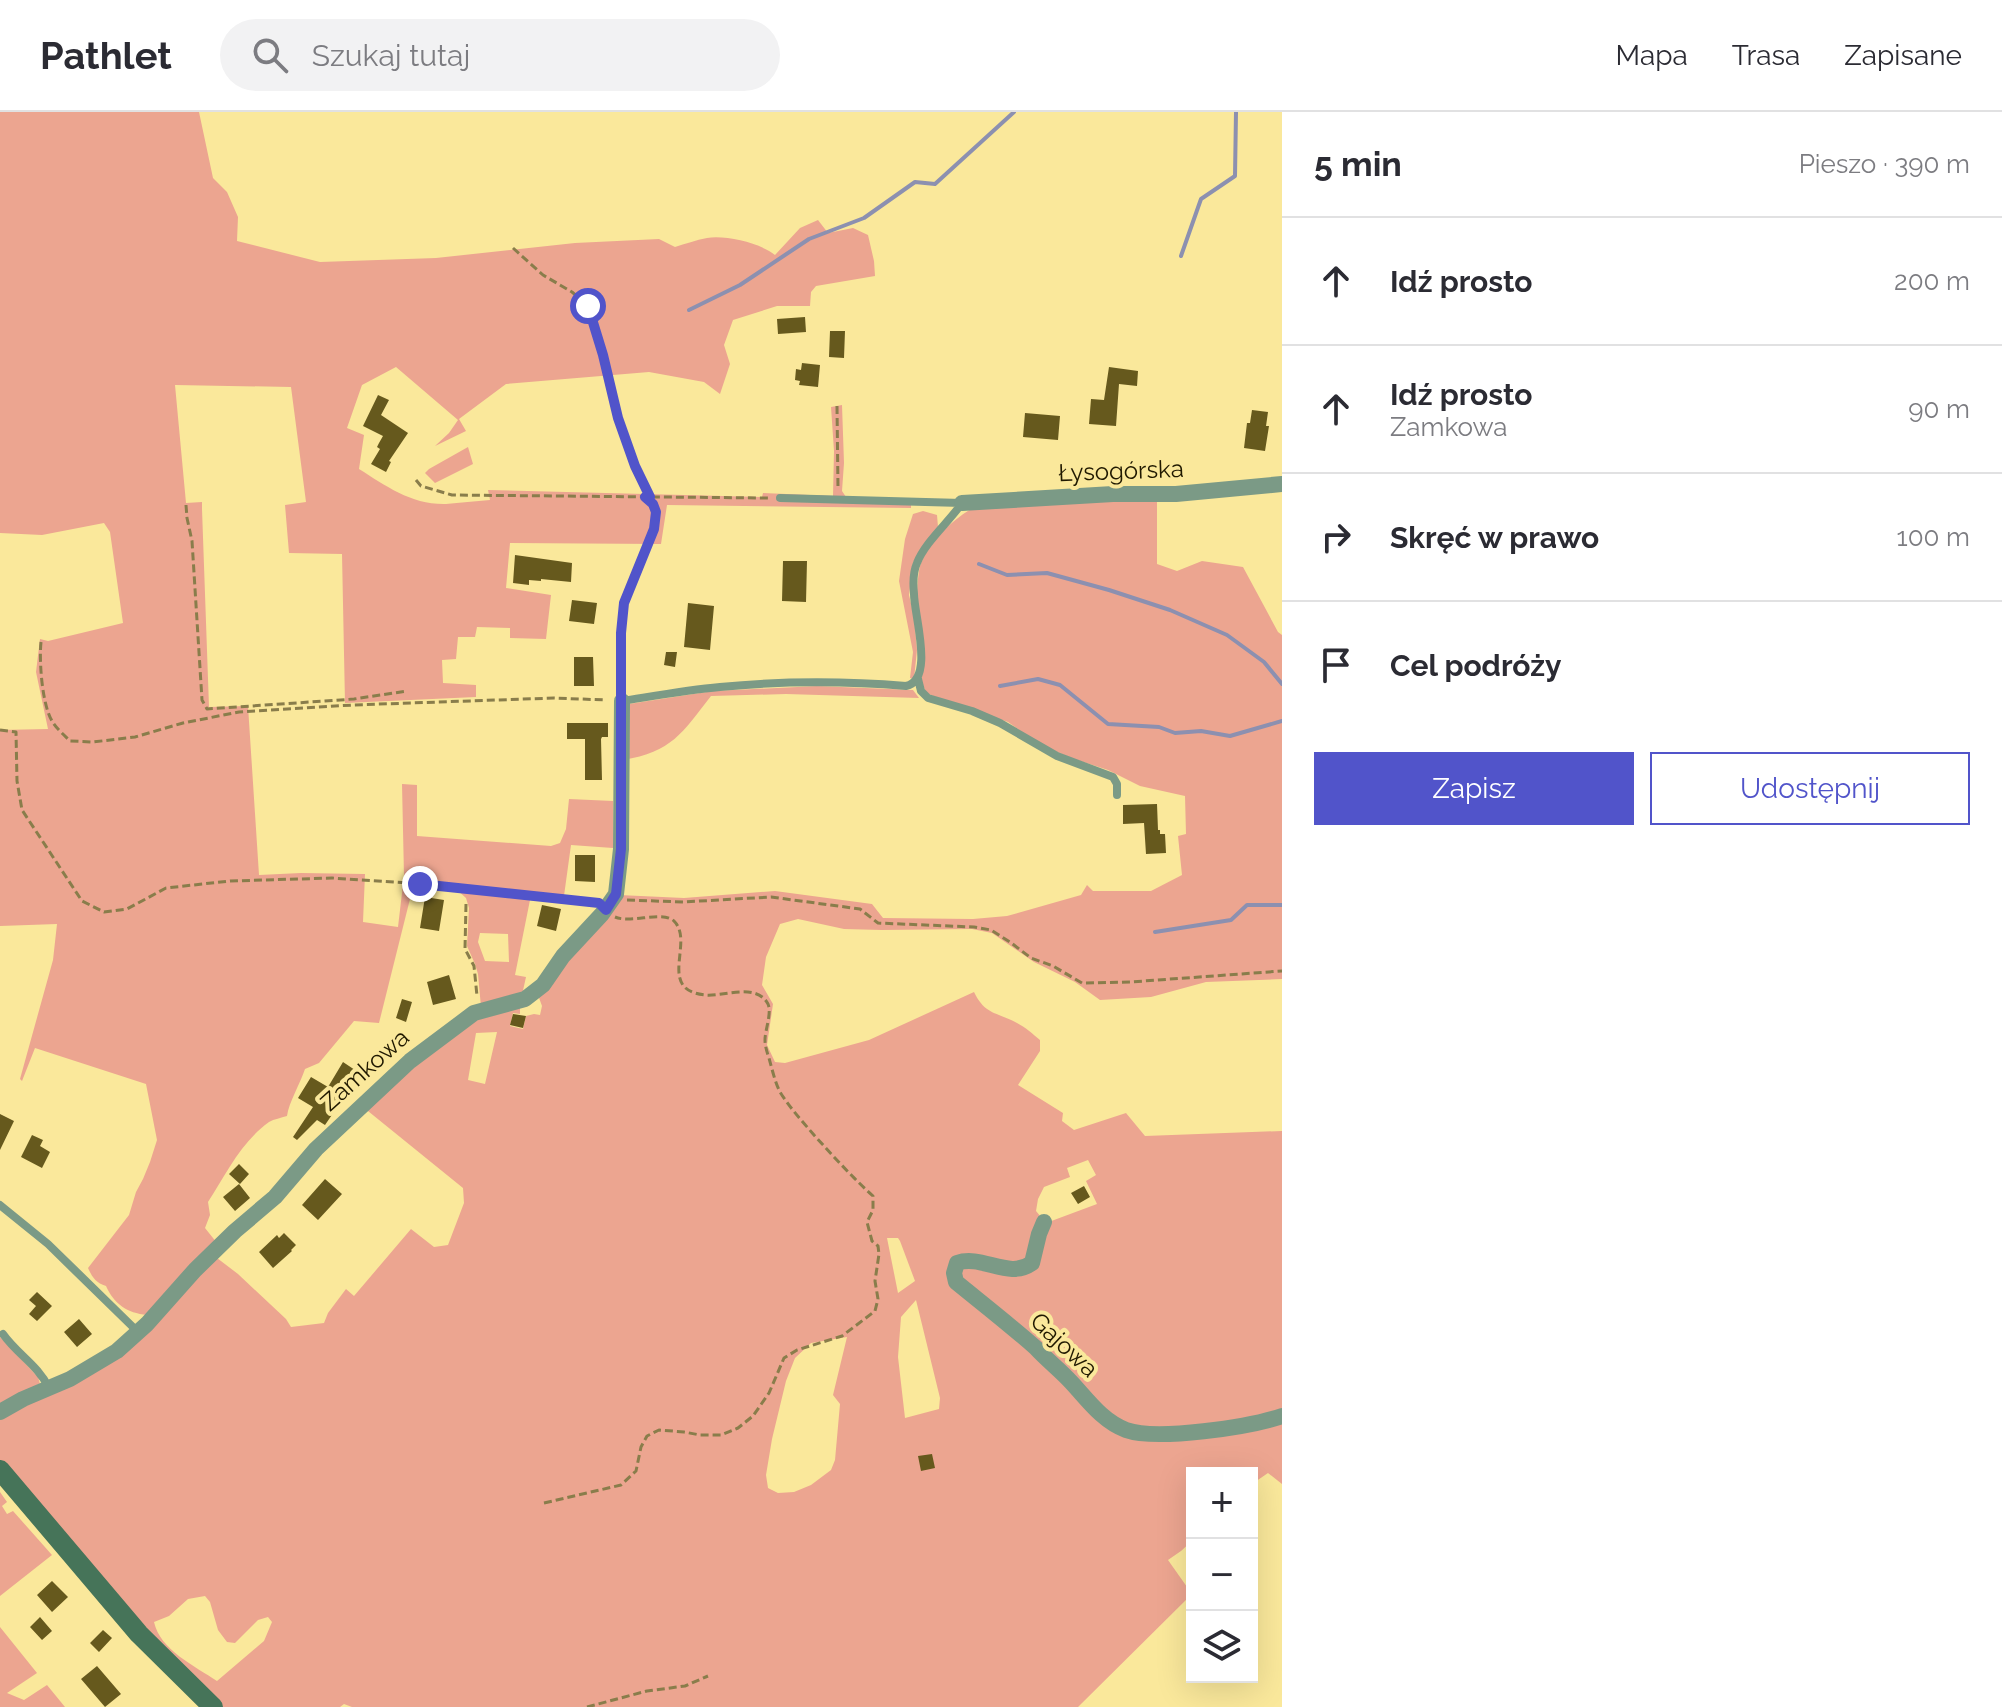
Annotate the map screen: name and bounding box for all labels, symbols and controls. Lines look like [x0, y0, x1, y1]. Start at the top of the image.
search box [220, 19, 780, 91]
text: Pathlet [40, 33, 172, 78]
icon: search [248, 33, 292, 77]
text: Szukaj tutaj [312, 38, 470, 73]
text: Mapa [1616, 39, 1688, 72]
text: Trasa [1732, 39, 1800, 72]
text: Zapisane [1844, 39, 1962, 72]
text: 5 min [1314, 144, 1402, 184]
text: Pieszo · 390 m [1799, 149, 1970, 179]
icon: ahead [1314, 259, 1358, 303]
text: Idź prosto [1390, 264, 1533, 299]
text: 200 m [1894, 266, 1970, 296]
route start [570, 288, 606, 324]
text: Idź prosto [1390, 377, 1533, 412]
icon: ahead [1314, 387, 1358, 431]
text: 90 m [1908, 394, 1970, 424]
text: Zamkowa [1390, 412, 1507, 442]
street label: Łysogórska [1058, 454, 1184, 487]
icon: right [1314, 515, 1358, 559]
text: Skręć w prawo [1390, 520, 1599, 555]
text: 100 m [1897, 522, 1970, 552]
icon: arrive [1314, 643, 1358, 687]
text: Cel podróży [1390, 648, 1562, 683]
button: Zapisz [1314, 752, 1634, 825]
button: Udostępnij [1650, 752, 1970, 825]
route end [402, 866, 438, 902]
street label: Zamkowa [315, 1023, 415, 1117]
street label: Gajowa [1025, 1306, 1104, 1383]
map controls [1186, 1467, 1258, 1683]
button: + [1186, 1467, 1258, 1539]
button: − [1186, 1539, 1258, 1611]
button: layers [1186, 1611, 1258, 1683]

